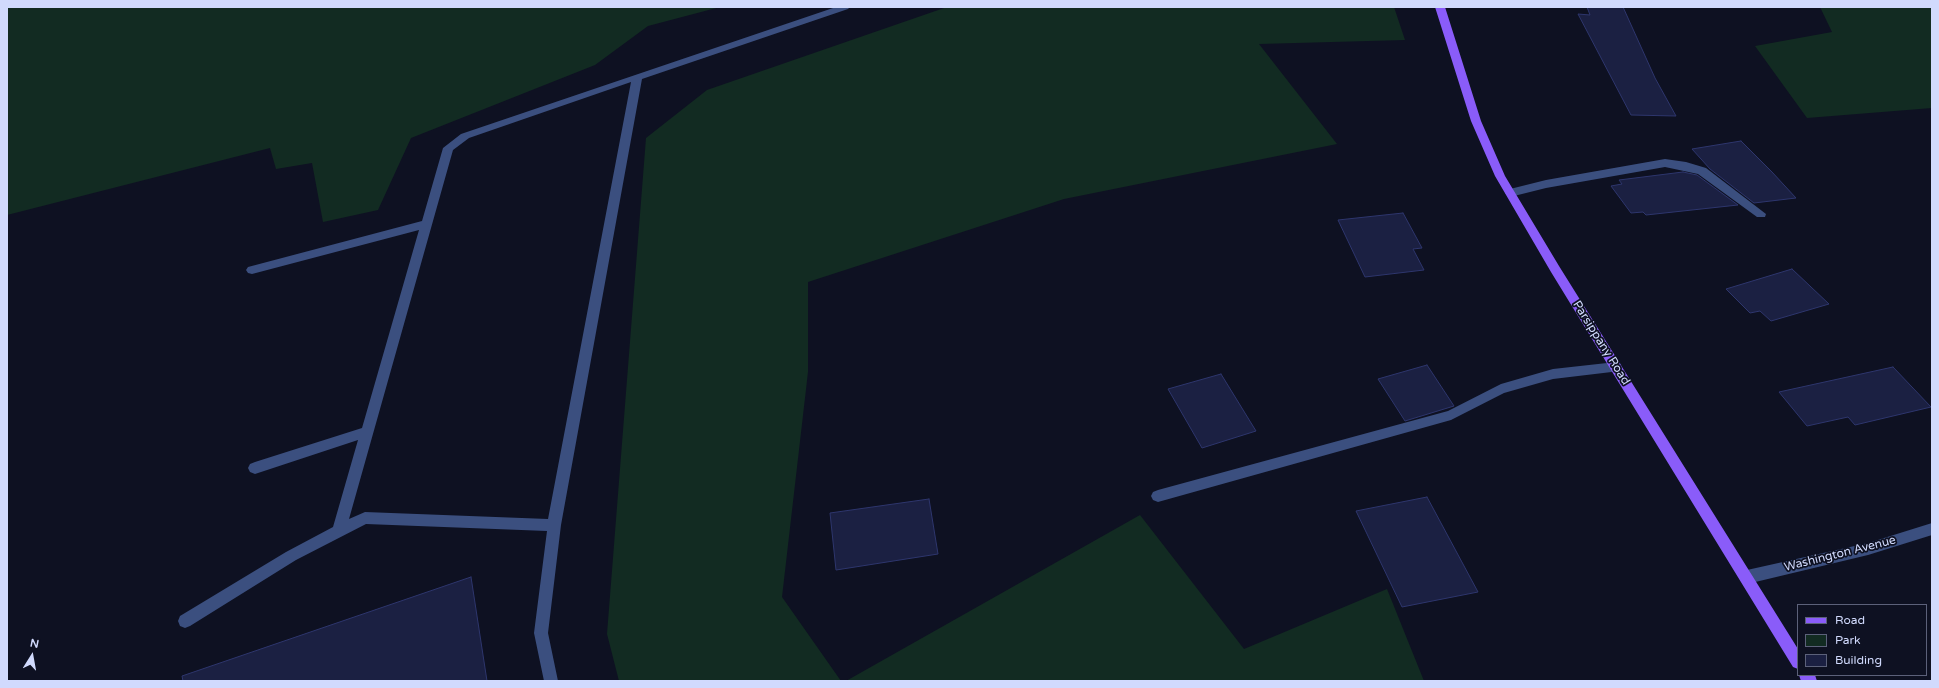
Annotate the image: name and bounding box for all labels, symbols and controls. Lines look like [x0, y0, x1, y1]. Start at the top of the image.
street label: Parsippany Road [1569, 298, 1633, 388]
street label: Washington Avenue [1783, 533, 1897, 575]
legend [1797, 604, 1927, 676]
text: Road [1835, 613, 1865, 627]
text: Park [1835, 633, 1861, 647]
north arrow [12, 636, 52, 676]
text: N [29, 637, 40, 651]
text: Building [1835, 653, 1882, 667]

